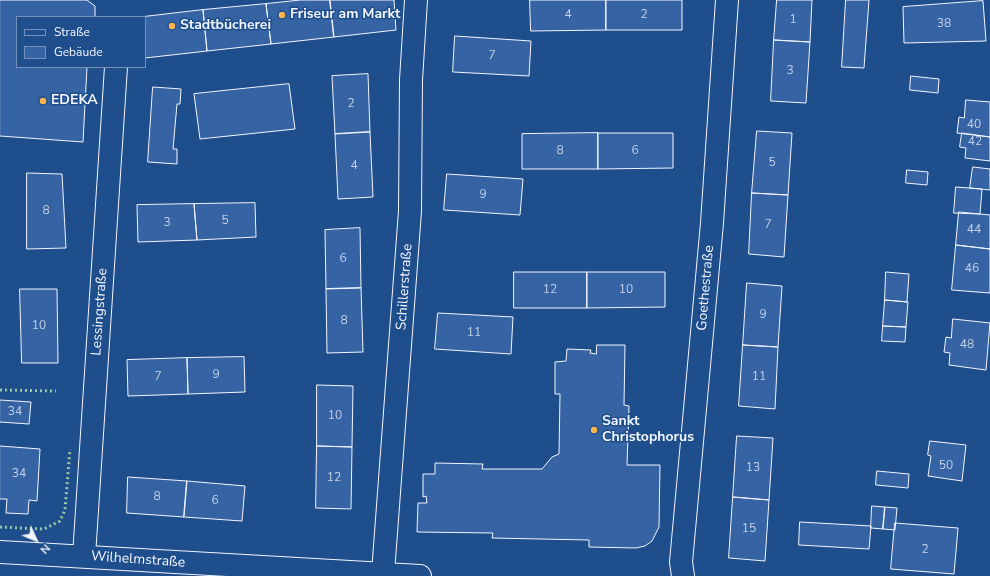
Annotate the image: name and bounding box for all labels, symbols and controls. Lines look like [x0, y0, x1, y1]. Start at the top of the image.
place label: Friseur am Markt [290, 7, 400, 23]
house number: 4 [564, 8, 572, 22]
house number: 2 [640, 8, 648, 22]
marker: Friseur am Markt [277, 10, 287, 20]
house number: 1 [789, 13, 797, 27]
legend [16, 16, 146, 68]
house number: 38 [937, 17, 951, 31]
place label: Stadtbücherei [180, 18, 271, 34]
marker: Stadtbücherei [167, 21, 177, 31]
text: Straße [54, 24, 90, 40]
text: Gebäude [54, 44, 103, 60]
house number: 7 [488, 49, 496, 63]
house number: 3 [786, 64, 794, 78]
place label: EDEKA [51, 93, 98, 109]
marker: EDEKA [38, 96, 48, 106]
house number: 2 [347, 97, 355, 111]
house number: 40 [967, 118, 981, 132]
house number: 42 [968, 135, 982, 149]
house number: 8 [556, 144, 564, 158]
house number: 6 [631, 144, 639, 158]
house number: 5 [768, 156, 776, 170]
house number: 4 [350, 159, 358, 173]
house number: 9 [479, 188, 487, 202]
house number: 8 [42, 204, 50, 218]
house number: 5 [221, 214, 229, 228]
house number: 3 [163, 216, 171, 230]
house number: 7 [764, 218, 772, 232]
house number: 44 [967, 223, 981, 237]
street label: Schillerstraße [394, 243, 416, 331]
street label: Goethestraße [694, 245, 718, 331]
house number: 6 [339, 252, 347, 266]
house number: 46 [965, 262, 979, 276]
street label: Lessingstraße [89, 268, 111, 356]
house number: 12 [543, 283, 557, 297]
house number: 10 [619, 283, 633, 297]
house number: 9 [759, 308, 767, 322]
house number: 8 [340, 314, 348, 328]
house number: 10 [32, 319, 46, 333]
house number: 11 [467, 326, 481, 340]
house number: 48 [960, 338, 974, 352]
house number: 9 [212, 368, 220, 382]
house number: 7 [154, 370, 162, 384]
house number: 11 [752, 370, 766, 384]
house number: 34 [8, 405, 22, 419]
house number: 10 [328, 409, 342, 423]
place label: Sankt Christophorus [602, 414, 694, 446]
marker: Sankt Christophorus [589, 425, 599, 435]
house number: 50 [939, 459, 953, 473]
house number: 13 [746, 461, 760, 475]
house number: 34 [12, 467, 26, 481]
house number: 12 [327, 471, 341, 485]
house number: 8 [153, 490, 161, 504]
house number: 6 [211, 494, 219, 508]
north arrow [16, 520, 56, 560]
house number: 15 [742, 522, 756, 536]
text: N [37, 541, 53, 557]
house number: 2 [921, 543, 929, 557]
street label: Wilhelmstraße [90, 548, 186, 572]

